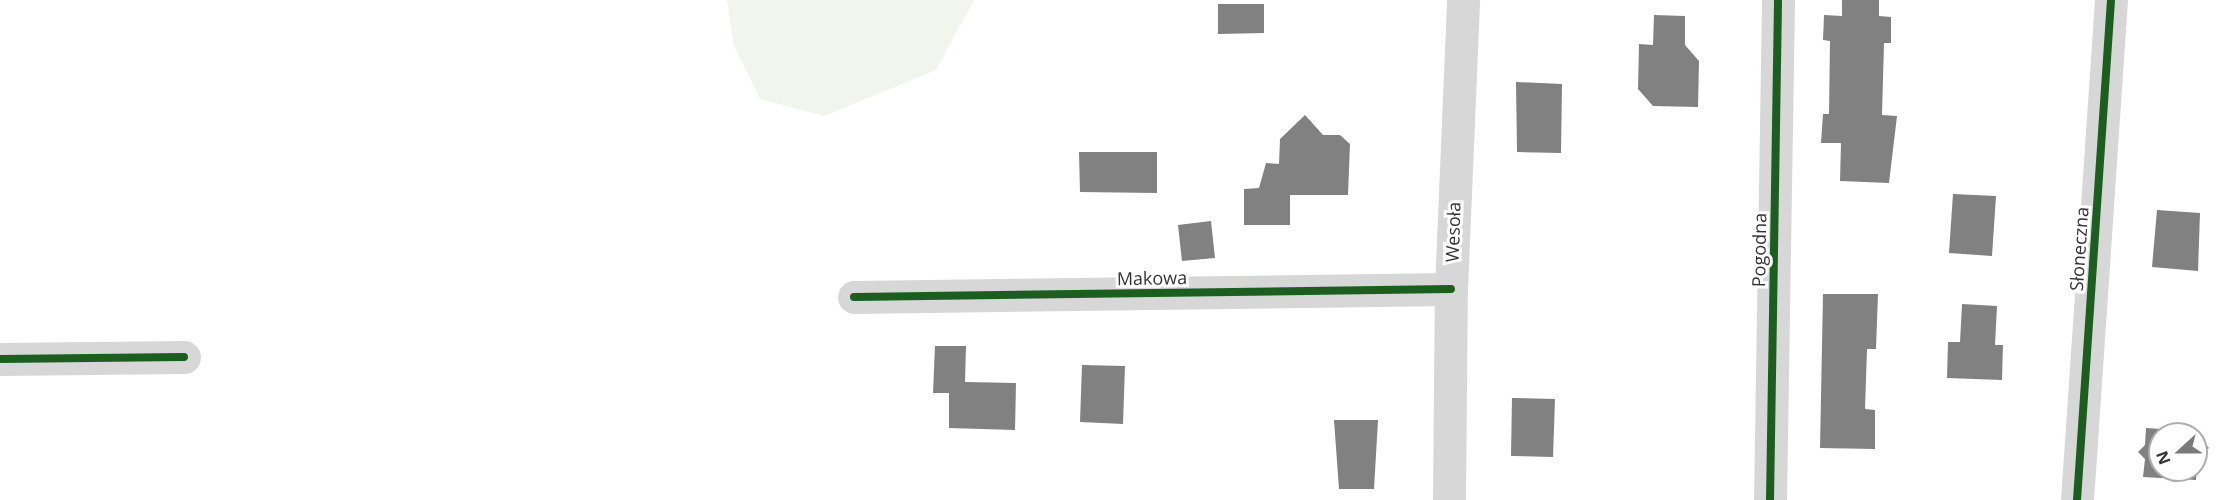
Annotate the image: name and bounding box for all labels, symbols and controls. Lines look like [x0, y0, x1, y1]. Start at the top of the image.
street label: Wesoła [1441, 201, 1465, 263]
street label: Słoneczna [2065, 206, 2093, 292]
street label: Pogodna [1748, 213, 1770, 287]
street label: Makowa [1117, 267, 1187, 289]
north arrow [2148, 422, 2208, 482]
text: N [2150, 448, 2176, 468]

